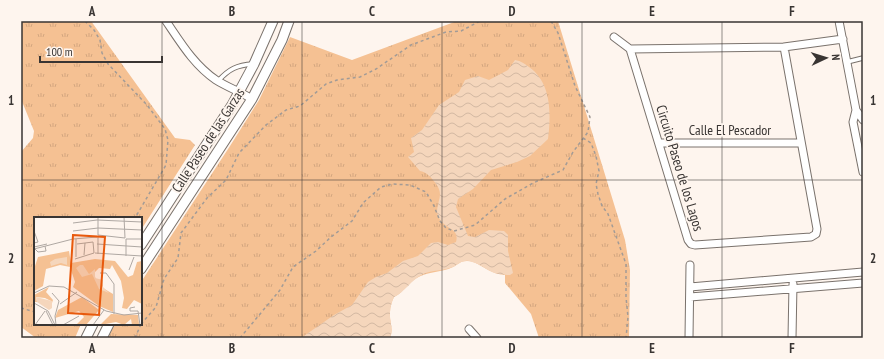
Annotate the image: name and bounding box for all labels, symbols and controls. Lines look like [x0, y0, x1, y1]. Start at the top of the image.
text: A [88, 3, 96, 20]
text: B [229, 3, 235, 20]
text: C [369, 3, 375, 20]
text: D [509, 3, 516, 20]
text: E [649, 3, 655, 20]
text: F [789, 3, 795, 20]
scale bar [40, 38, 162, 64]
north arrow [806, 38, 846, 78]
text: 100 m [46, 44, 73, 59]
text: N [829, 54, 843, 61]
street label: Calle Paseo de las Garzas [167, 84, 249, 196]
text: 1 [8, 92, 14, 109]
text: 1 [870, 92, 876, 109]
street label: Circuito Paseo de los Lagos [652, 103, 708, 233]
street label: Calle El Pescador [689, 121, 771, 139]
inset map [34, 217, 142, 325]
text: 2 [8, 250, 14, 267]
text: 2 [870, 250, 876, 267]
text: A [88, 340, 96, 357]
text: B [229, 340, 235, 357]
text: C [369, 340, 375, 357]
text: D [509, 340, 516, 357]
text: E [649, 340, 655, 357]
text: F [789, 340, 795, 357]

